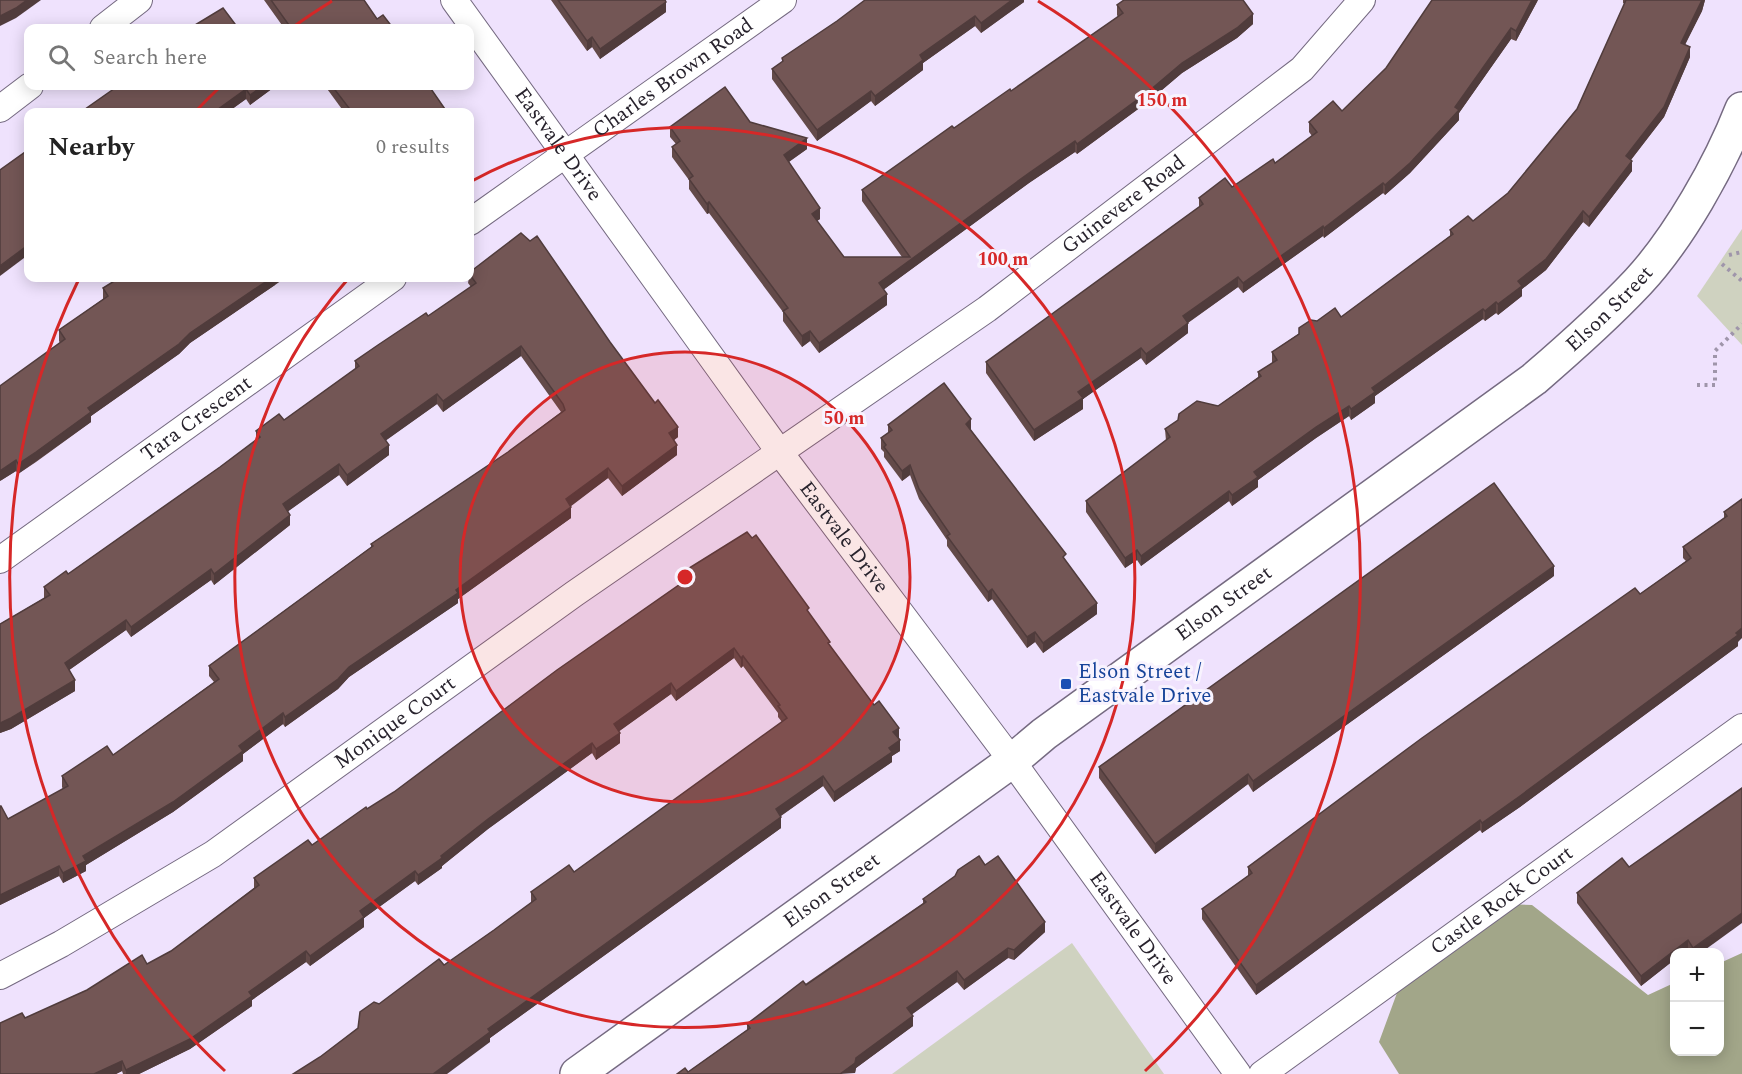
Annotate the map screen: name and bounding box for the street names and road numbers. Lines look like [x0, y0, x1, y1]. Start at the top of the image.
street label: Charles Brown Road [586, 10, 760, 146]
street label: Eastvale Drive [506, 81, 610, 208]
street label: Guinevere Road [1055, 147, 1192, 263]
street label: Elson Street [1558, 259, 1662, 360]
street label: Tara Crescent [134, 368, 259, 470]
street label: Eastvale Drive [791, 474, 897, 601]
street label: Elson Street [1169, 558, 1279, 650]
street label: Monique Court [328, 668, 463, 778]
street label: Castle Rock Court [1424, 838, 1580, 963]
street label: Elson Street [777, 845, 887, 937]
street label: Eastvale Drive [1081, 865, 1185, 992]

